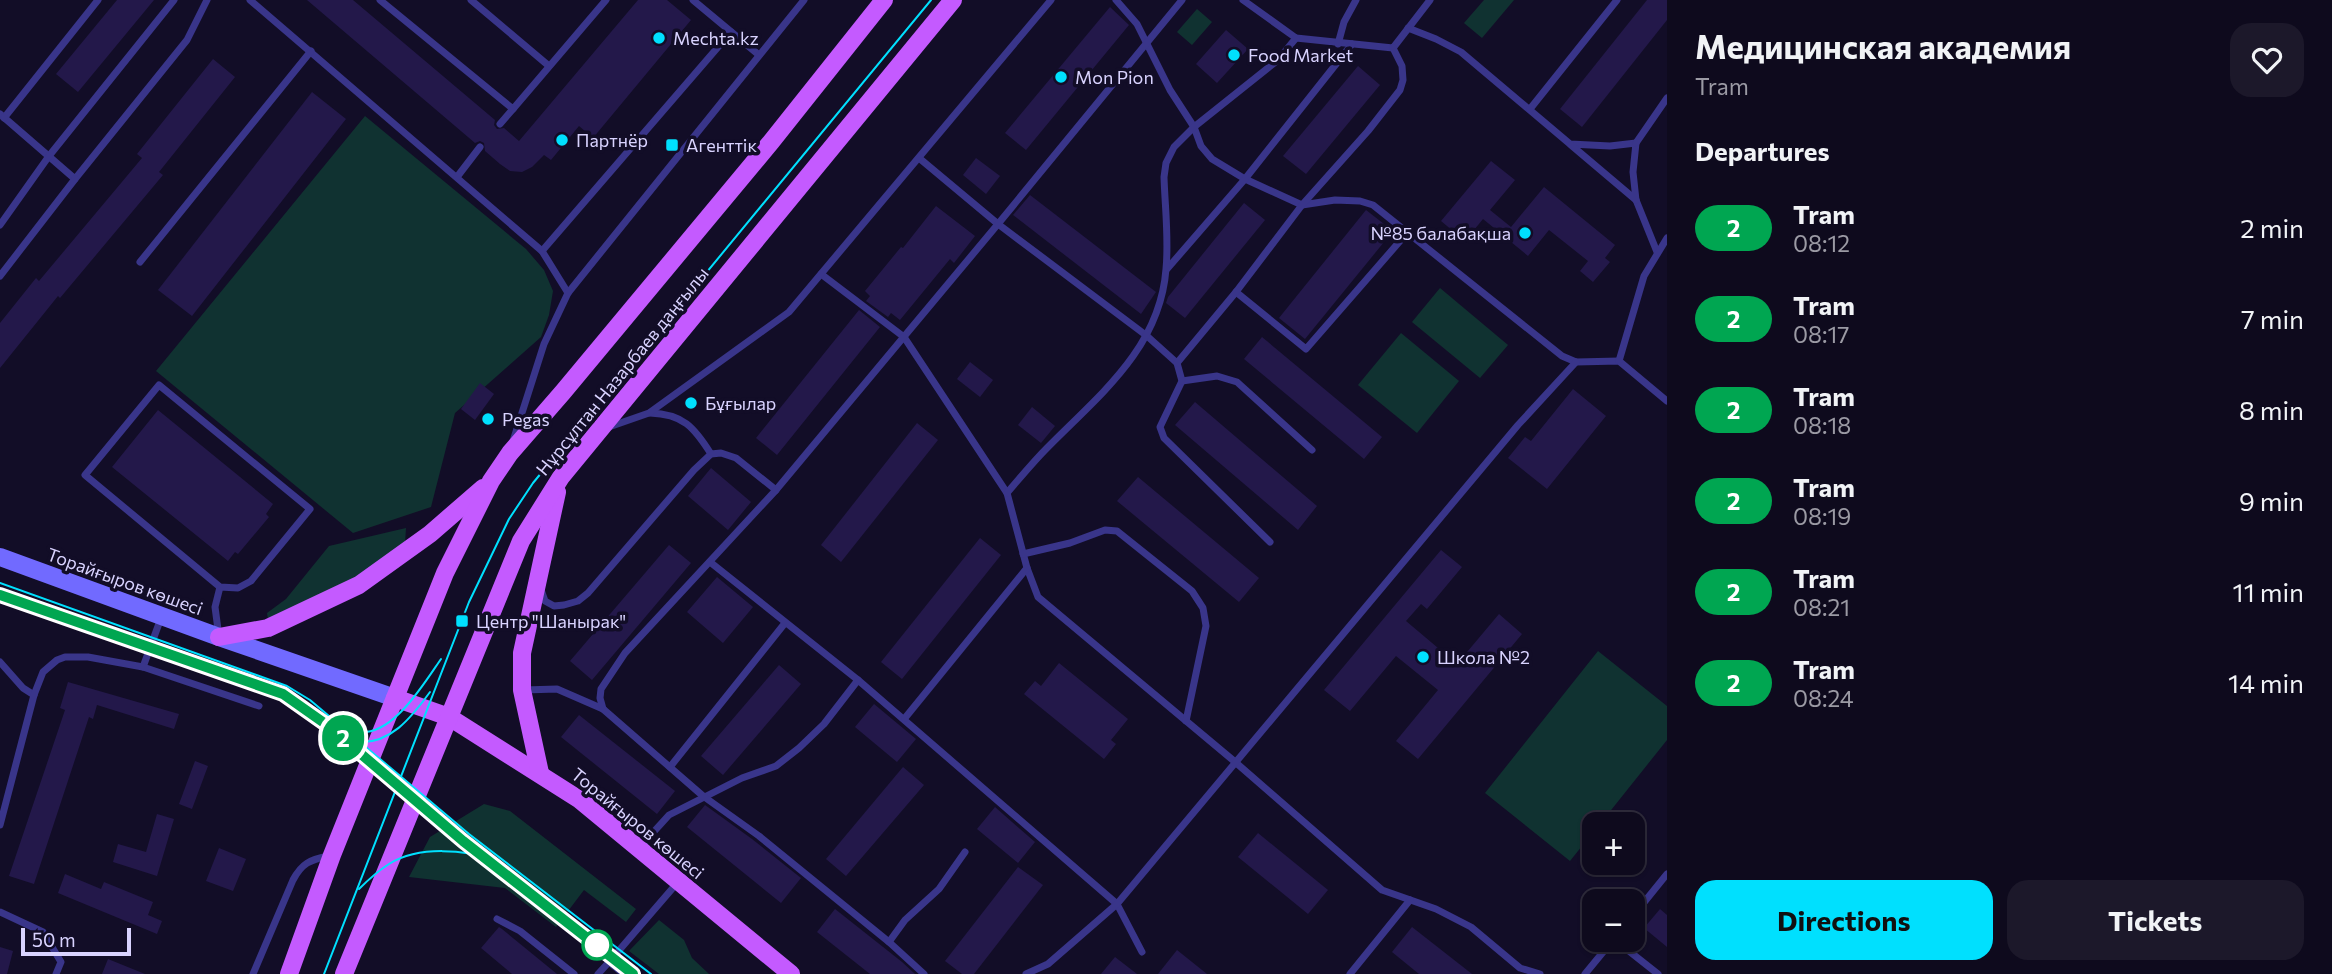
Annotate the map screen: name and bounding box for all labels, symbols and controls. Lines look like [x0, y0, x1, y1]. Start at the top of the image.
button: heart [2230, 23, 2304, 97]
text: Медицинская академия [1695, 25, 2071, 66]
place label: Mechta.kz [673, 27, 759, 49]
marker: Mechta.kz [651, 30, 667, 46]
place label: Food Market [1248, 44, 1353, 66]
marker: Food Market [1226, 47, 1242, 63]
place label: Mon Pion [1075, 66, 1154, 88]
marker: Mon Pion [1053, 69, 1069, 85]
text: Tram [1695, 72, 1749, 100]
place label: Партнёр [576, 129, 648, 151]
marker: Партнёр [554, 132, 570, 148]
place label: Агенттік [686, 134, 757, 156]
text: Departures [1695, 135, 1830, 166]
marker: Агенттік [664, 137, 680, 153]
text: Tram [1793, 198, 1855, 229]
text: 2 min [2240, 212, 2304, 243]
text: 2 [1727, 213, 1740, 242]
place label: №85 балабақша [1371, 222, 1511, 244]
marker: №85 балабақша [1517, 225, 1533, 241]
text: 08:12 [1793, 229, 1850, 257]
street label: Нұрсұлтан Назарбаев даңғылы [531, 262, 713, 480]
text: Tram [1793, 289, 1855, 320]
text: 7 min [2241, 303, 2304, 334]
text: 2 [1727, 304, 1740, 333]
text: 08:17 [1793, 320, 1849, 348]
text: Tram [1793, 380, 1855, 411]
place label: Бұғылар [705, 392, 776, 414]
text: 8 min [2239, 394, 2304, 425]
marker: Бұғылар [683, 395, 699, 411]
text: 2 [1727, 395, 1740, 424]
place label: Pegas [502, 408, 550, 430]
marker: Pegas [480, 411, 496, 427]
text: 08:18 [1793, 411, 1851, 439]
text: Tram [1793, 471, 1855, 502]
text: 9 min [2239, 485, 2304, 516]
text: 2 [1727, 486, 1740, 515]
text: 08:19 [1793, 502, 1851, 530]
street label: Торайғыров көшесі [44, 543, 206, 619]
text: Tram [1793, 562, 1855, 593]
text: 11 min [2233, 576, 2304, 607]
text: 2 [1727, 577, 1740, 606]
text: 08:21 [1793, 593, 1850, 621]
place label: Центр "Шанырак" [476, 610, 626, 632]
marker: Центр "Шанырак" [454, 613, 470, 629]
place label: Школа №2 [1437, 646, 1530, 668]
marker: Школа №2 [1415, 649, 1431, 665]
text: Tram [1793, 653, 1855, 684]
text: 14 min [2228, 667, 2304, 698]
text: 2 [1727, 668, 1740, 697]
text: 08:24 [1793, 684, 1854, 712]
line badge: 2 [320, 715, 366, 761]
text: 2 [336, 723, 350, 752]
street label: Торайғыров көшесі [567, 763, 709, 883]
map controls [1582, 812, 1645, 952]
button: + [1582, 812, 1645, 875]
button: Directions [1695, 880, 1993, 960]
button: Tickets [2007, 880, 2304, 960]
button: − [1582, 889, 1645, 952]
scale bar [21, 925, 131, 957]
text: 50 m [32, 928, 76, 951]
unlabelled marker [582, 930, 612, 960]

